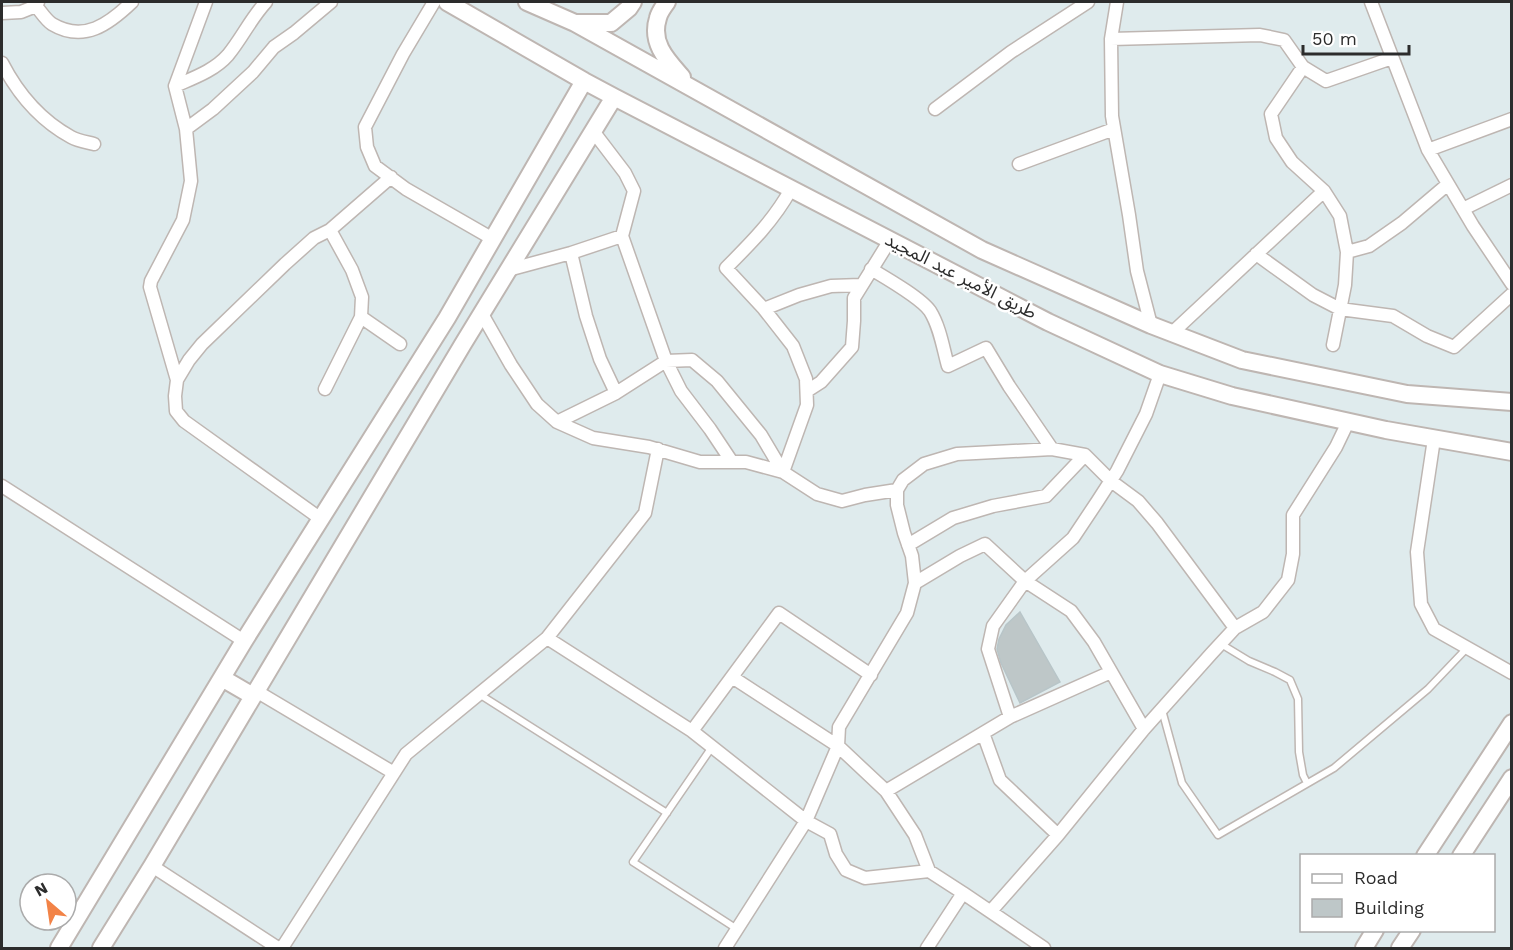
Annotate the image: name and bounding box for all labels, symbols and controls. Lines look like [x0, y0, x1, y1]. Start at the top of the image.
scale bar [1303, 18, 1410, 56]
text: 50 m [1312, 28, 1357, 49]
street label: طريق الأمير عبد المجيد [882, 228, 1040, 324]
legend [1300, 854, 1495, 932]
text: Road [1354, 867, 1398, 888]
north arrow [18, 872, 78, 932]
text: N [31, 878, 51, 901]
text: Building [1354, 897, 1424, 918]

